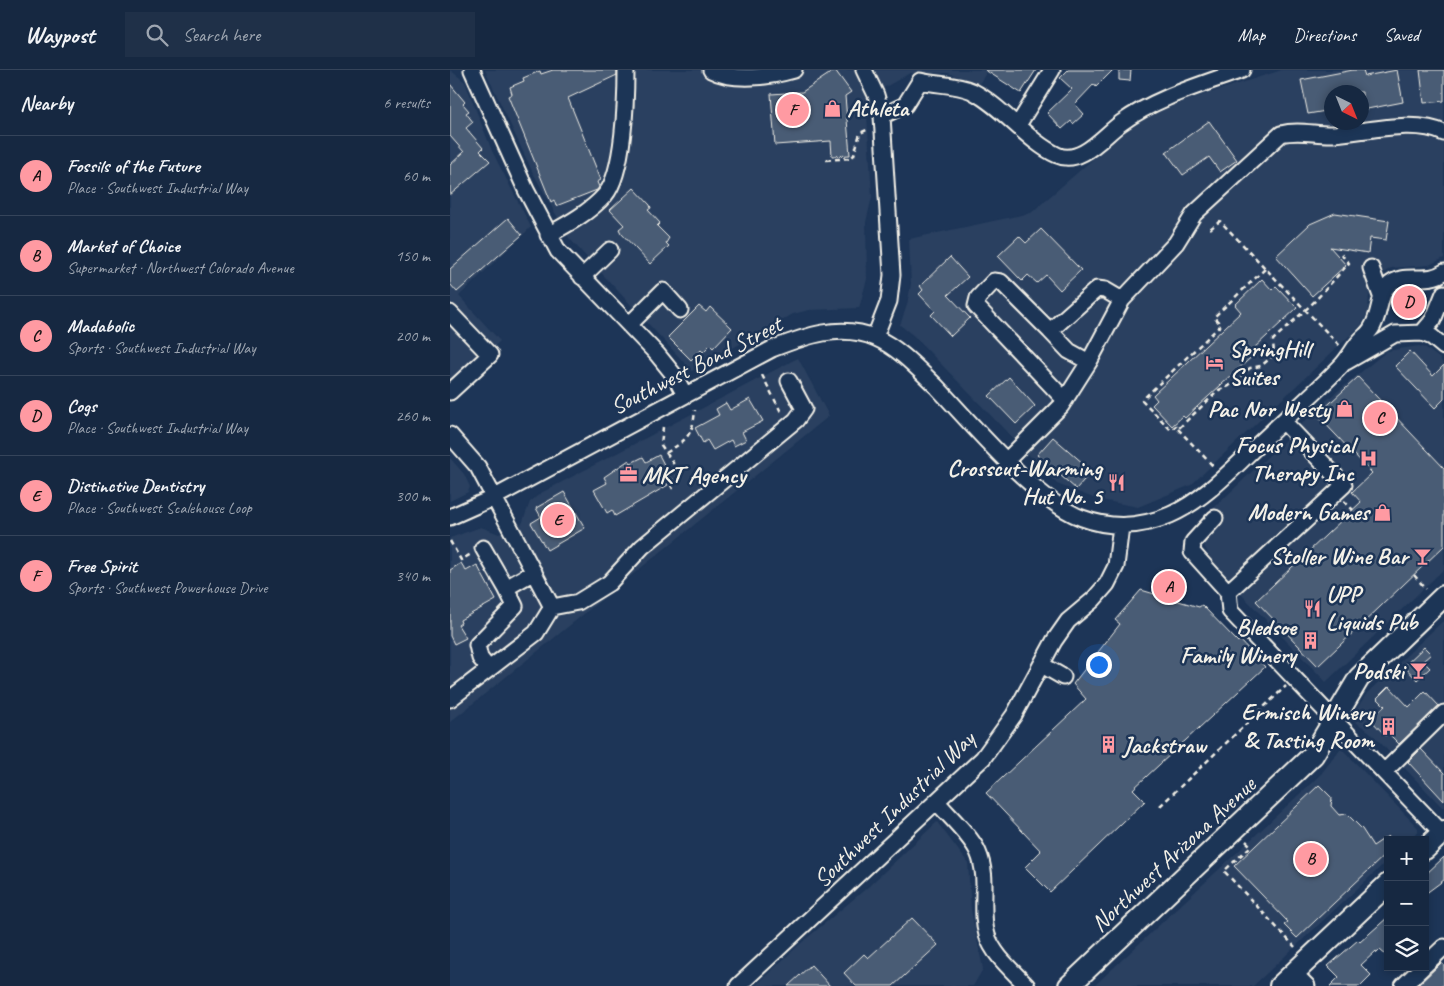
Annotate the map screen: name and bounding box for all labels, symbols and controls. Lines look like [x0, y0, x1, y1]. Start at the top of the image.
search box [125, 12, 475, 57]
text: Waypost [25, 20, 95, 50]
icon: search [143, 21, 171, 49]
text: Search here [183, 23, 260, 47]
text: Map [1238, 24, 1265, 46]
text: Directions [1293, 24, 1356, 46]
text: Saved [1384, 24, 1419, 46]
north arrow [1324, 85, 1369, 130]
text: Nearby [20, 90, 73, 116]
pin: F [777, 91, 809, 129]
text: 6 results [383, 93, 430, 113]
place label: Athleta [847, 93, 911, 123]
shop icon: Athleta [823, 98, 843, 118]
text: Fossils of the Future [67, 154, 200, 178]
text: A [32, 166, 40, 186]
text: 60 m [403, 166, 430, 186]
text: Place · Southwest Industrial Way [67, 178, 248, 198]
text: Market of Choice [67, 234, 180, 258]
text: B [32, 246, 40, 266]
text: 150 m [396, 246, 430, 266]
text: Supermarket · Northwest Colorado Avenue [67, 258, 294, 278]
pin: D [1393, 283, 1425, 321]
street label: Southwest Bond Street [605, 308, 789, 421]
text: Madabolic [67, 314, 134, 338]
text: C [32, 326, 40, 346]
text: 200 m [396, 326, 430, 346]
place label: SpringHill Suites [1229, 334, 1315, 392]
text: Sports · Southwest Industrial Way [67, 338, 256, 358]
hotel icon: SpringHill Suites [1205, 353, 1225, 373]
text: Cogs [67, 394, 97, 418]
place label: Pac Nor Westy [1208, 394, 1332, 424]
shop icon: Pac Nor Westy [1334, 399, 1354, 419]
pin: C [1364, 399, 1396, 437]
text: D [31, 406, 41, 426]
text: 260 m [396, 406, 430, 426]
text: Place · Southwest Industrial Way [67, 418, 248, 438]
place label: Focus Physical Therapy Inc [1236, 430, 1359, 488]
hospital icon: Focus Physical Therapy Inc [1358, 449, 1378, 469]
place label: Crosscut-Warming Hut No. 5 [947, 453, 1105, 511]
place label: MKT Agency [642, 460, 749, 490]
office icon: MKT Agency [618, 465, 638, 485]
restaurant icon: Crosscut-Warming Hut No. 5 [1106, 472, 1126, 492]
text: Distinctive Dentistry [67, 474, 204, 498]
text: E [32, 486, 40, 506]
text: 300 m [396, 486, 430, 506]
place label: Modern Games [1248, 497, 1372, 527]
text: Place · Southwest Scalehouse Loop [67, 498, 252, 518]
pin: E [542, 501, 574, 539]
shop icon: Modern Games [1373, 502, 1393, 522]
place label: Stoller Wine Bar [1270, 541, 1410, 571]
bar icon: Stoller Wine Bar [1412, 546, 1432, 566]
text: Free Spirit [67, 554, 137, 578]
text: F [32, 566, 40, 586]
text: 340 m [396, 566, 430, 586]
pin: A [1153, 568, 1185, 606]
text: Sports · Southwest Powerhouse Drive [67, 578, 267, 598]
place label: UPP Liquids Pub [1326, 579, 1420, 637]
restaurant icon: UPP Liquids Pub [1302, 598, 1322, 618]
place label: Bledsoe Family Winery [1180, 612, 1299, 670]
building icon: Bledsoe Family Winery [1300, 631, 1320, 651]
your location [1086, 652, 1112, 678]
place label: Podski [1353, 656, 1407, 686]
bar icon: Podski [1408, 661, 1428, 681]
place label: Ermisch Winery & Tasting Room [1241, 697, 1376, 755]
building icon: Ermisch Winery & Tasting Room [1378, 716, 1398, 736]
street label: Southwest Industrial Way [807, 723, 982, 894]
place label: Jackstraw [1121, 730, 1209, 760]
building icon: Jackstraw [1099, 735, 1119, 755]
street label: Northwest Arizona Avenue [1084, 768, 1263, 938]
map controls [1384, 836, 1429, 971]
button: + [1384, 836, 1429, 881]
pin: B [1295, 840, 1327, 878]
button: − [1384, 881, 1429, 926]
button: layers [1384, 926, 1429, 971]

